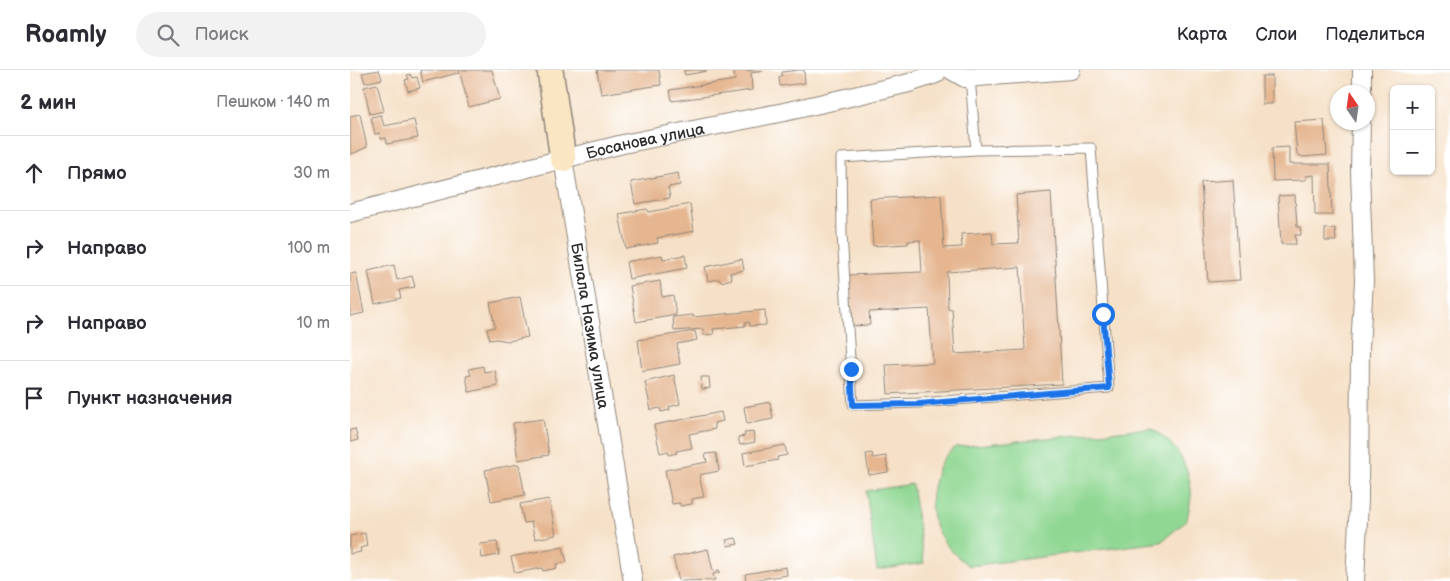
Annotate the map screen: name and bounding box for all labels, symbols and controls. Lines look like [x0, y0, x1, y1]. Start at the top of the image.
search box [136, 12, 486, 57]
text: Roamly [25, 20, 106, 49]
icon: search [154, 21, 182, 49]
text: Поиск [194, 23, 249, 46]
text: Карта [1177, 24, 1227, 45]
text: Слои [1255, 24, 1297, 45]
text: Поделиться [1325, 24, 1425, 45]
north arrow [1330, 85, 1375, 130]
map controls [1390, 85, 1435, 175]
button: + [1390, 85, 1435, 130]
text: 2 мин [20, 90, 76, 115]
text: Пешком · 140 m [216, 93, 330, 112]
street label: Босанова улица [584, 120, 707, 164]
button: − [1390, 130, 1435, 175]
icon: ahead [20, 159, 48, 187]
text: Прямо [67, 162, 127, 185]
text: 30 m [293, 164, 330, 183]
icon: right [20, 234, 48, 262]
text: Направо [67, 237, 147, 260]
text: 100 m [287, 239, 330, 258]
street label: Билала Назима улица [566, 241, 612, 411]
route start [1092, 303, 1115, 326]
icon: right [20, 309, 48, 337]
text: Направо [67, 312, 147, 335]
text: 10 m [297, 314, 330, 333]
route end [840, 358, 863, 381]
icon: arrive [20, 384, 48, 412]
text: Пункт назначения [67, 387, 232, 410]

